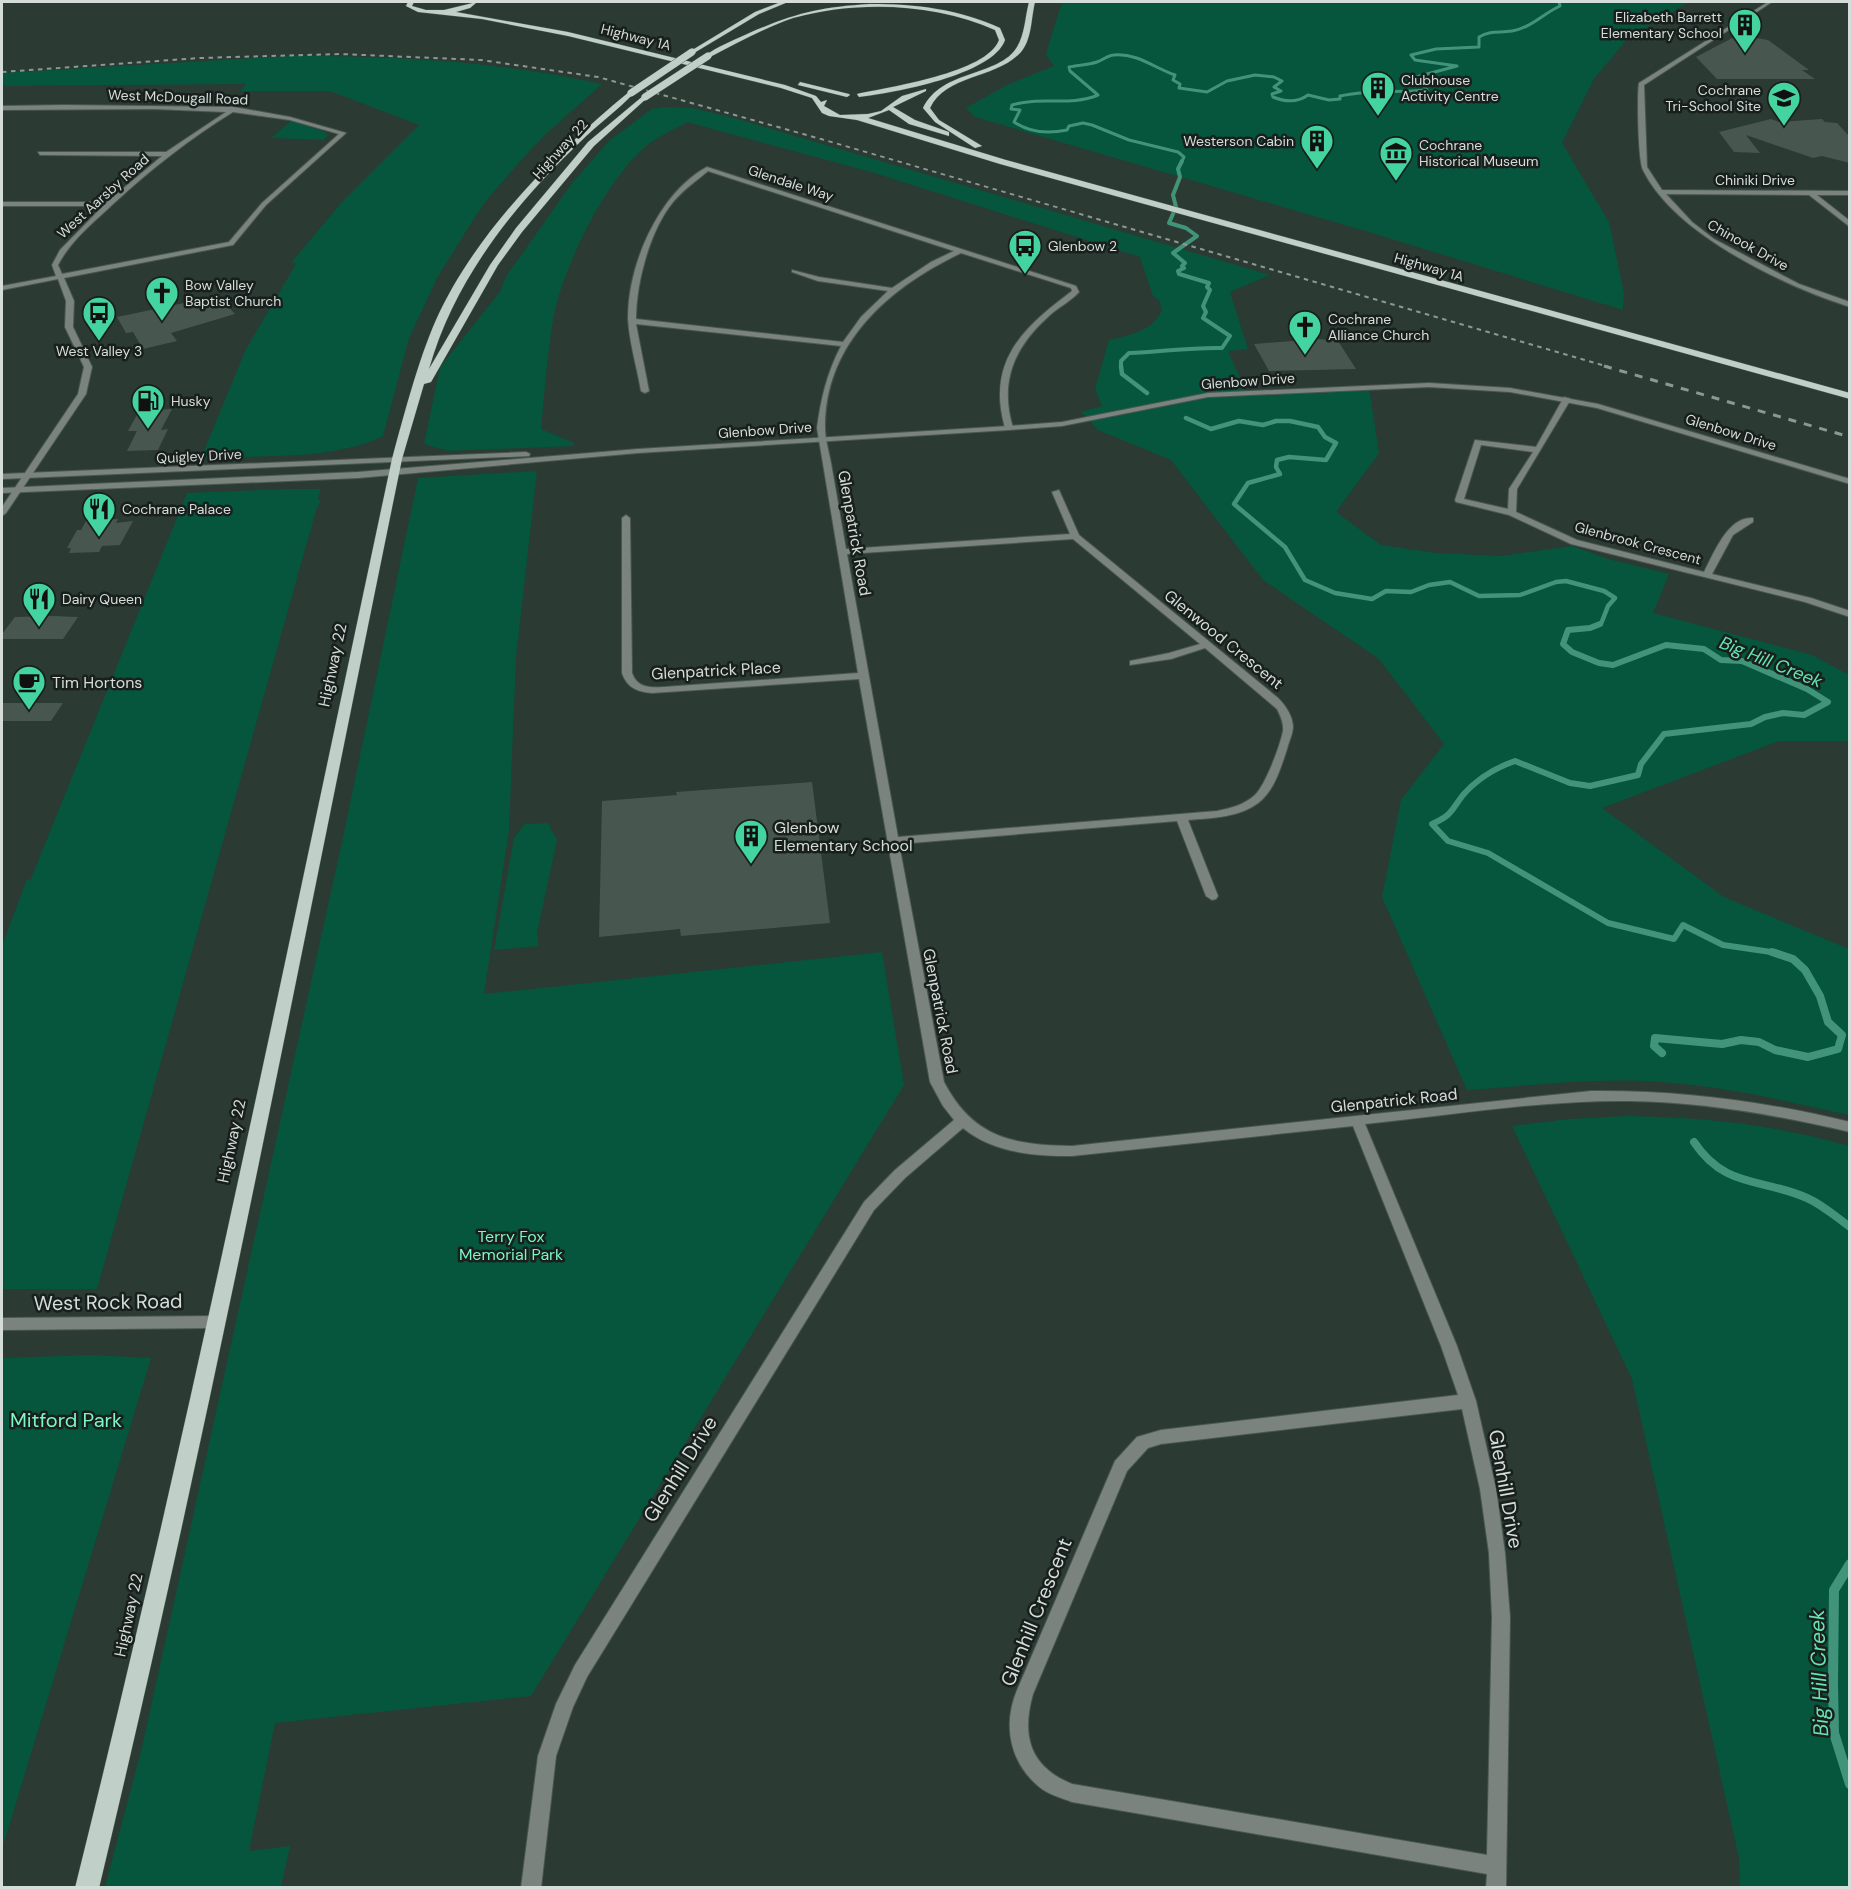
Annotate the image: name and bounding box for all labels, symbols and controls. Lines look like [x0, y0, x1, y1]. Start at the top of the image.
building icon: Elizabeth Barrett Elementary School [1727, 7, 1763, 54]
place label: Elizabeth Barrett Elementary School [1601, 8, 1722, 42]
street label: Highway 1A [599, 20, 673, 54]
building icon: Clubhouse Activity Centre [1360, 70, 1396, 117]
place label: Clubhouse Activity Centre [1401, 71, 1499, 105]
school or university icon: Cochrane Tri-School Site [1766, 80, 1802, 127]
place label: Cochrane Tri-School Site [1665, 81, 1761, 115]
street label: West McDougall Road [108, 86, 248, 108]
street label: Highway 22 [528, 115, 592, 183]
building icon: Westerson Cabin [1299, 123, 1335, 170]
place label: Westerson Cabin [1183, 132, 1294, 150]
museum icon: Cochrane Historical Museum [1378, 135, 1414, 182]
place label: Cochrane Historical Museum [1419, 136, 1539, 170]
street label: West Aarsby Road [53, 150, 153, 242]
street label: Glendale Way [746, 161, 836, 205]
street label: Chiniki Drive [1715, 171, 1795, 189]
street label: Chinook Drive [1704, 215, 1792, 275]
bus stop icon: Glenbow 2 [1007, 228, 1043, 275]
place label: Glenbow 2 [1048, 237, 1117, 255]
street label: Highway 1A [1392, 248, 1466, 286]
church icon: Bow Valley Baptist Church [144, 275, 180, 322]
place label: Bow Valley Baptist Church [185, 276, 281, 310]
bus stop icon: West Valley 3 [81, 295, 117, 342]
church icon: Cochrane Alliance Church [1287, 309, 1323, 356]
place label: Cochrane Alliance Church [1328, 310, 1429, 344]
place label: West Valley 3 [56, 342, 142, 360]
street label: Glenbow Drive [1200, 369, 1296, 393]
fuel station icon: Husky [130, 383, 166, 430]
place label: Husky [171, 392, 211, 410]
street label: Glenbow Drive [1683, 410, 1779, 454]
street label: Glenbow Drive [717, 418, 813, 442]
street label: Quigley Drive [156, 445, 242, 467]
street label: Glenpatrick Road [833, 469, 876, 598]
restaurant icon: Cochrane Palace [81, 491, 117, 538]
place label: Cochrane Palace [122, 500, 231, 518]
street label: Glenbrook Crescent [1573, 517, 1703, 569]
restaurant icon: Dairy Queen [21, 581, 57, 628]
street label: Glenwood Crescent [1160, 585, 1287, 694]
place label: Dairy Queen [62, 590, 142, 608]
street label: Highway 22 [313, 621, 352, 709]
water label: Big Hill Creek [1716, 630, 1827, 694]
street label: Glenpatrick Place [651, 657, 781, 684]
cafe icon: Tim Hortons [11, 664, 47, 711]
place label: Tim Hortons [52, 672, 142, 693]
place label: Glenbow Elementary School [774, 817, 912, 856]
building icon: Glenbow Elementary School [733, 818, 769, 865]
street label: Glenpatrick Road [918, 947, 963, 1076]
street label: Glenpatrick Road [1330, 1083, 1458, 1118]
street label: Highway 22 [212, 1097, 251, 1185]
park label: Terry Fox Memorial Park [459, 1226, 563, 1265]
street label: West Rock Road [33, 1288, 183, 1316]
park label: Mitford Park [10, 1407, 122, 1433]
street label: Glenhill Drive [637, 1411, 723, 1527]
street label: Glenhill Drive [1483, 1427, 1529, 1551]
street label: Glenhill Crescent [994, 1534, 1078, 1690]
street label: Highway 22 [109, 1571, 148, 1659]
water label: Big Hill Creek [1803, 1609, 1835, 1737]

